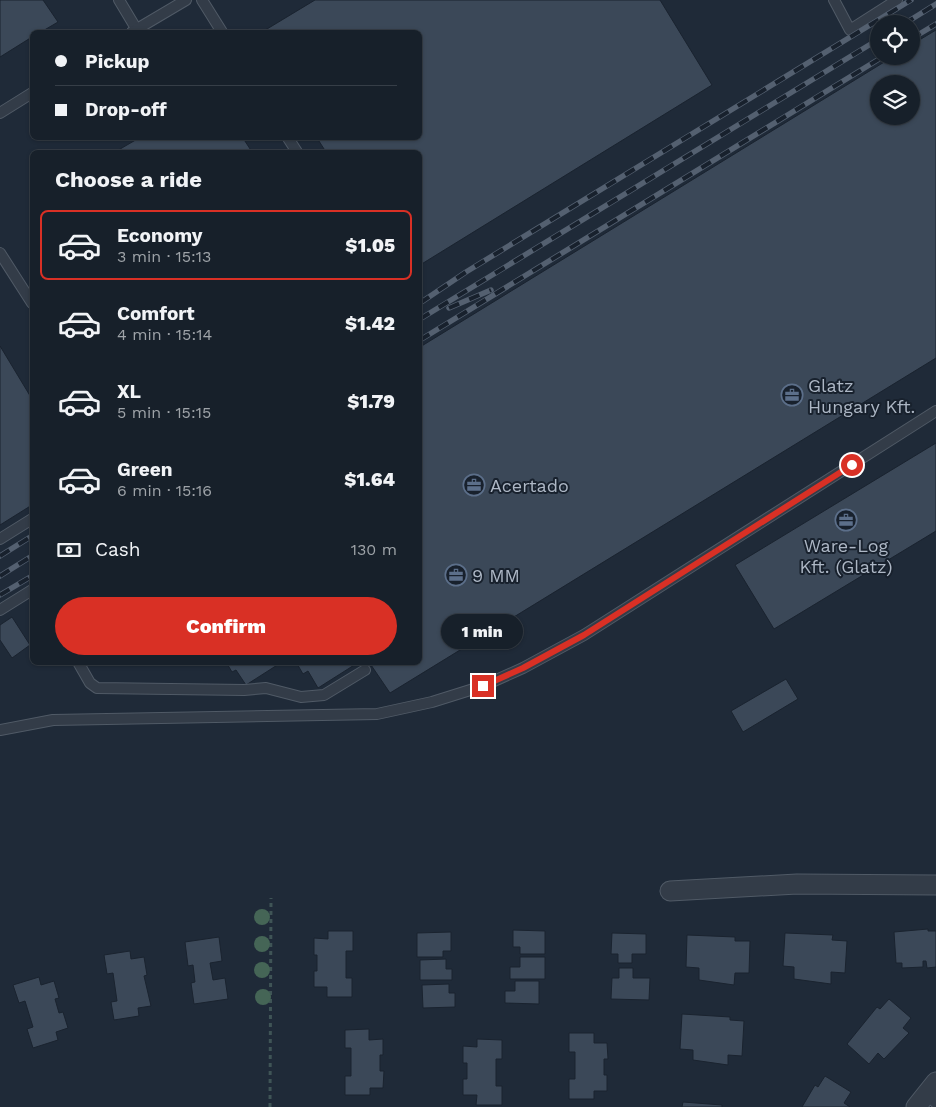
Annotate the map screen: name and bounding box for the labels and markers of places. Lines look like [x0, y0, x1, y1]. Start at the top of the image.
place label: Glatz Hungary Kft. [808, 375, 915, 417]
office icon: Glatz Hungary Kft. [780, 383, 804, 407]
office icon: Acertado [462, 473, 486, 497]
place label: Acertado [490, 475, 569, 496]
office icon: Ware-Log Kft. (Glatz) [834, 508, 858, 532]
place label: Ware-Log Kft. (Glatz) [799, 535, 893, 577]
office icon: 9 MM [444, 563, 468, 587]
place label: 9 MM [472, 565, 520, 586]

